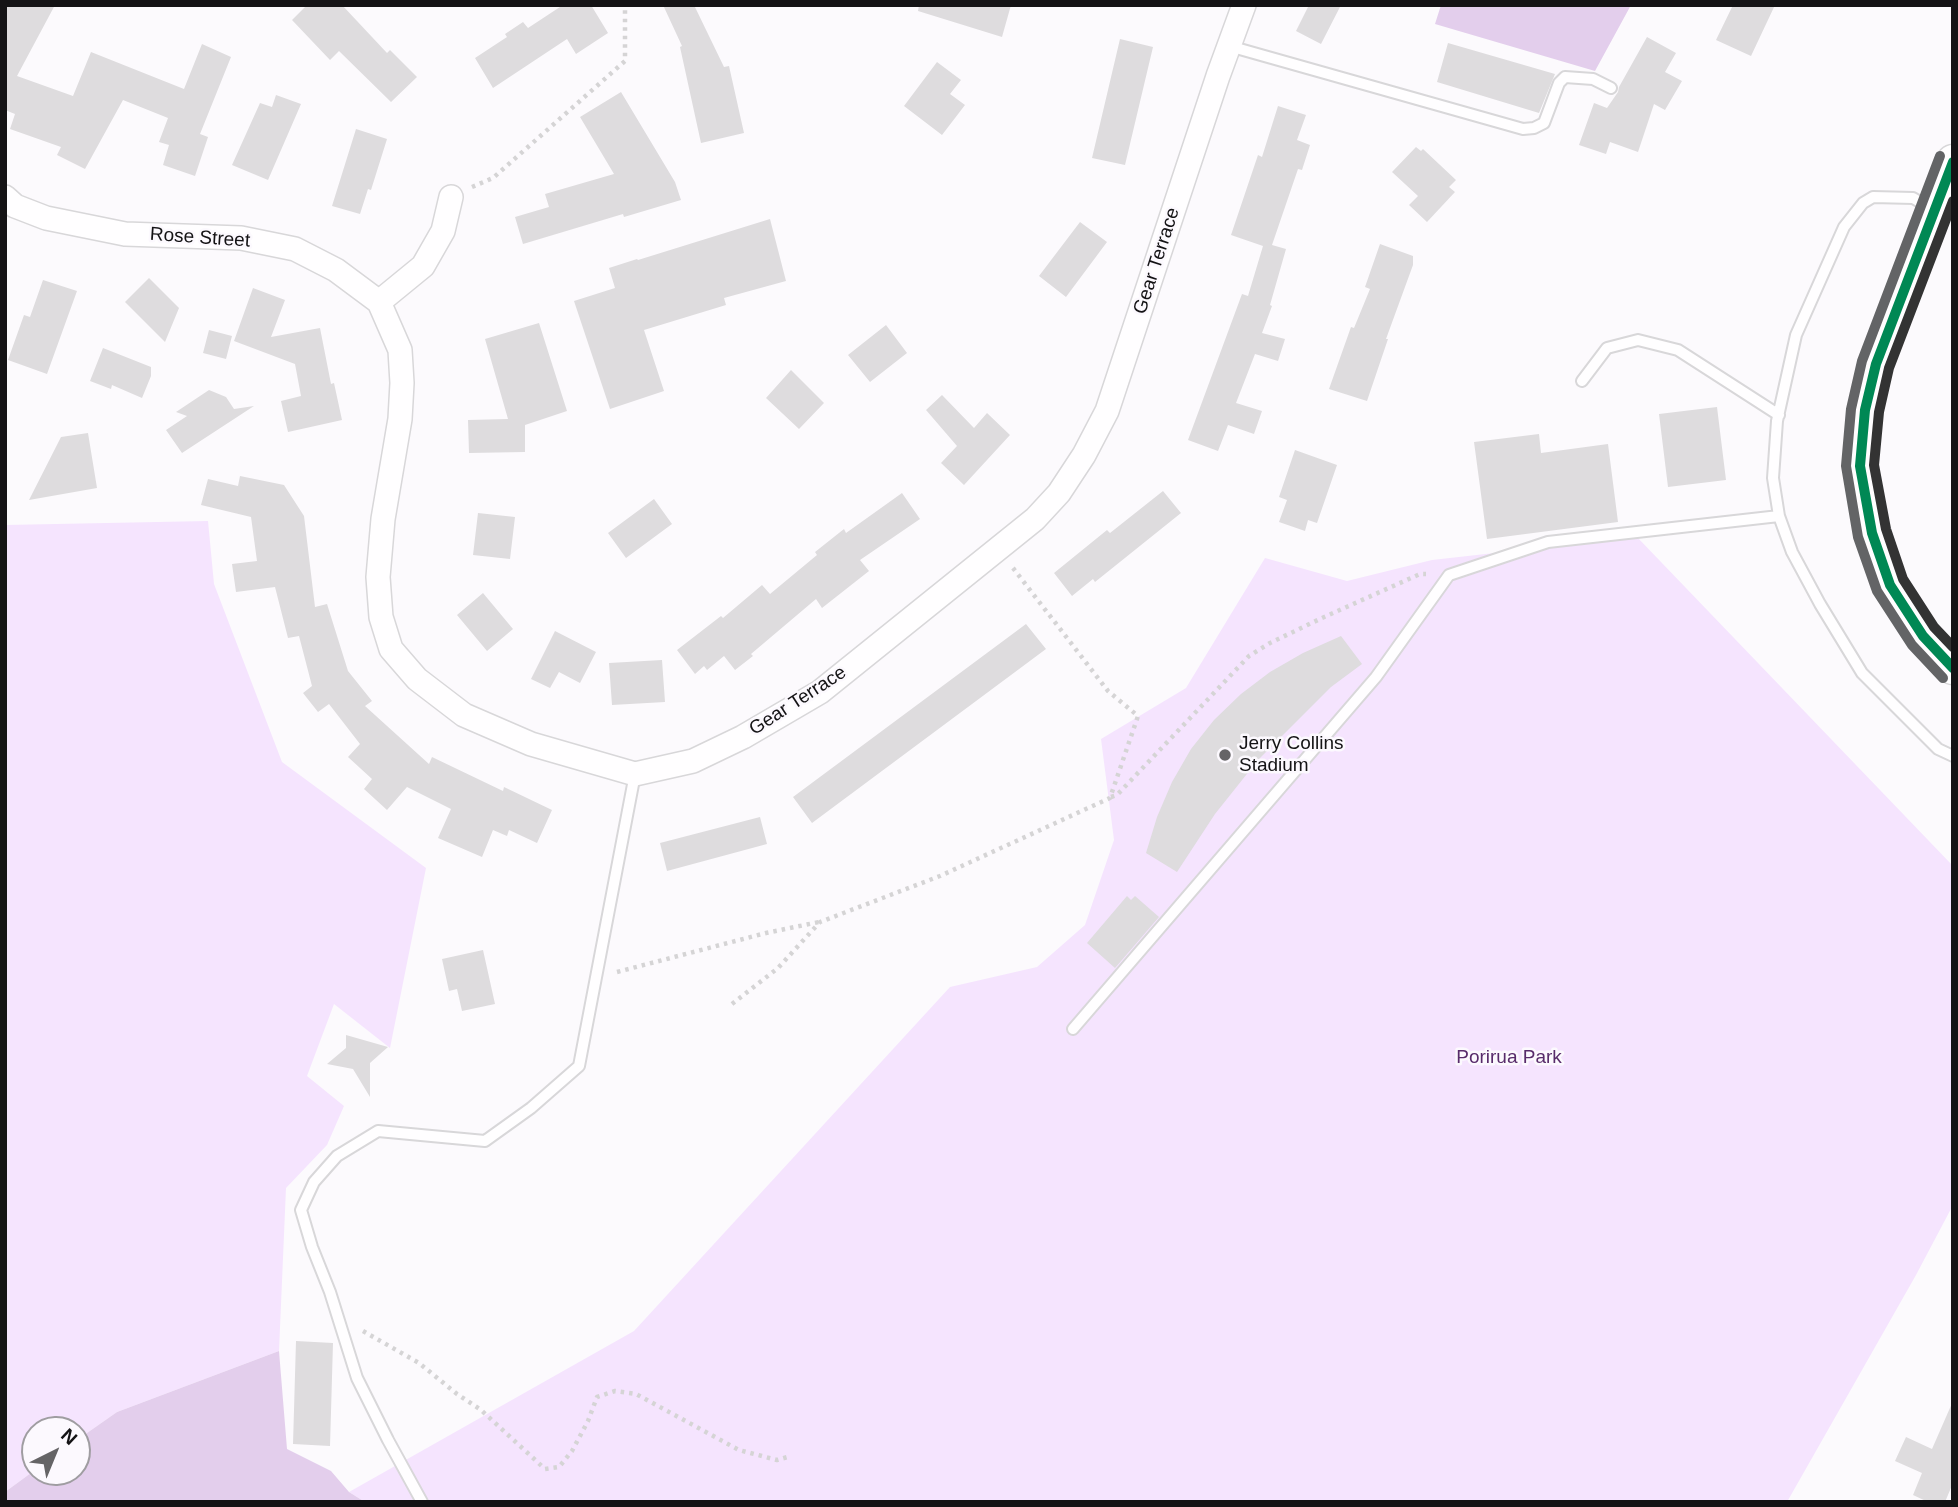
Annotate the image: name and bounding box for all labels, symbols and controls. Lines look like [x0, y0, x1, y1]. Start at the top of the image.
street label: Gear Terrace [1129, 205, 1185, 317]
street label: Rose Street [149, 223, 251, 253]
street label: Gear Terrace [745, 661, 851, 741]
place label: Jerry Collins Stadium [1239, 733, 1344, 777]
marker: Jerry Collins Stadium [1217, 747, 1233, 763]
park label: Porirua Park [1456, 1047, 1562, 1069]
north arrow [21, 1416, 91, 1486]
text: N [57, 1424, 81, 1449]

